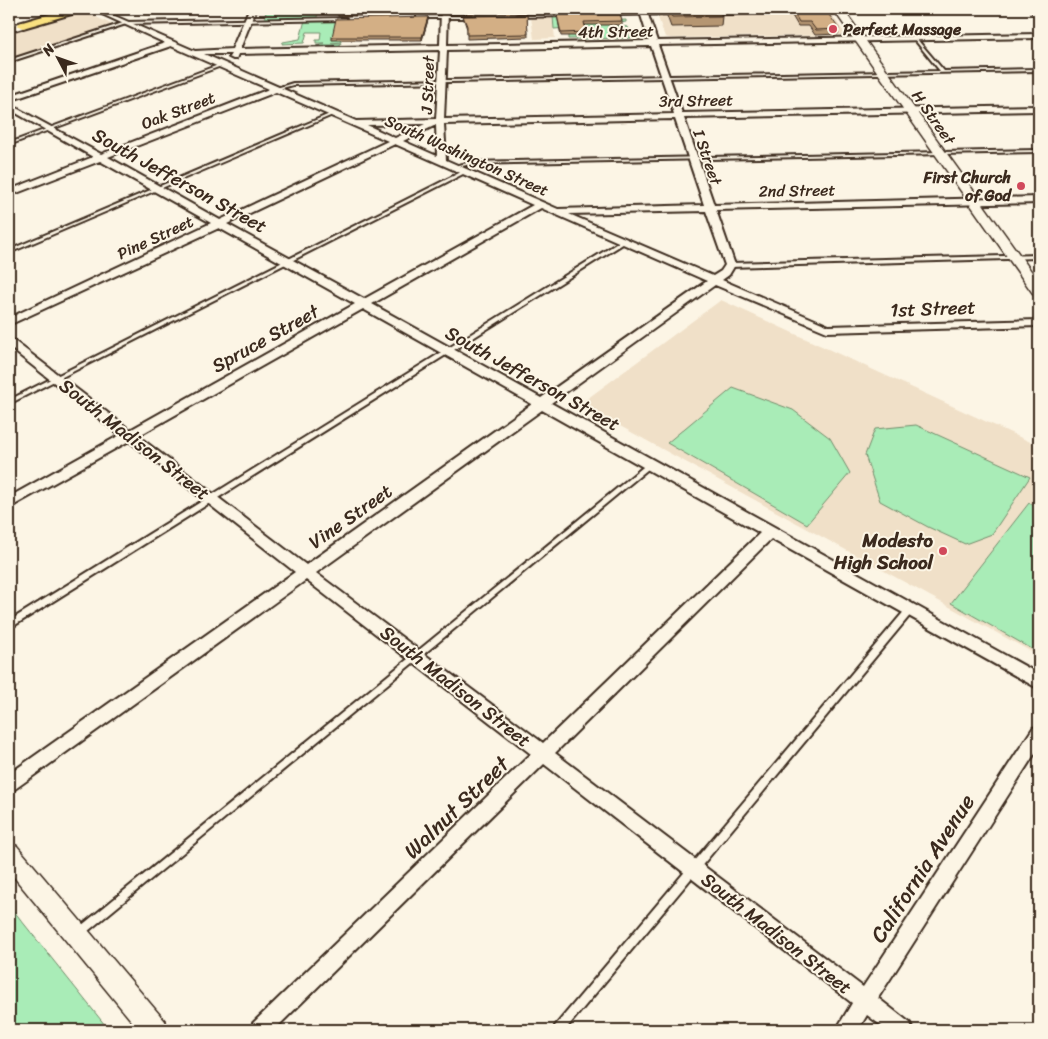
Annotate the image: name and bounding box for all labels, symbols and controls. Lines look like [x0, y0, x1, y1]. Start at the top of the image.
place label: Perfect Massage [843, 15, 962, 44]
street label: 4th Street [578, 16, 654, 47]
marker: Perfect Massage [827, 23, 839, 35]
north arrow [32, 32, 82, 82]
text: N [35, 38, 61, 62]
street label: J Street [412, 55, 443, 116]
street label: Oak Street [137, 83, 220, 138]
street label: H Street [904, 84, 964, 151]
street label: 3rd Street [659, 85, 733, 116]
street label: South Washington Street [380, 106, 553, 205]
street label: South Jefferson Street [86, 119, 273, 242]
street label: I Street [684, 125, 731, 189]
place label: First Church of God [922, 163, 1013, 210]
street label: 2nd Street [758, 175, 836, 206]
marker: First Church of God [1015, 180, 1027, 192]
street label: Pine Street [112, 207, 198, 268]
street label: 1st Street [890, 291, 976, 326]
street label: Spruce Street [205, 295, 326, 382]
street label: South Jefferson Street [439, 317, 626, 440]
street label: South Madison Street [52, 370, 217, 509]
street label: Vine Street [301, 475, 399, 558]
place label: Modesto High School [833, 524, 935, 579]
marker: Modesto High School [937, 545, 949, 557]
street label: South Madison Street [373, 617, 538, 756]
street label: Walnut Street [394, 745, 520, 869]
street label: California Avenue [859, 786, 986, 951]
street label: South Madison Street [694, 864, 859, 1003]

